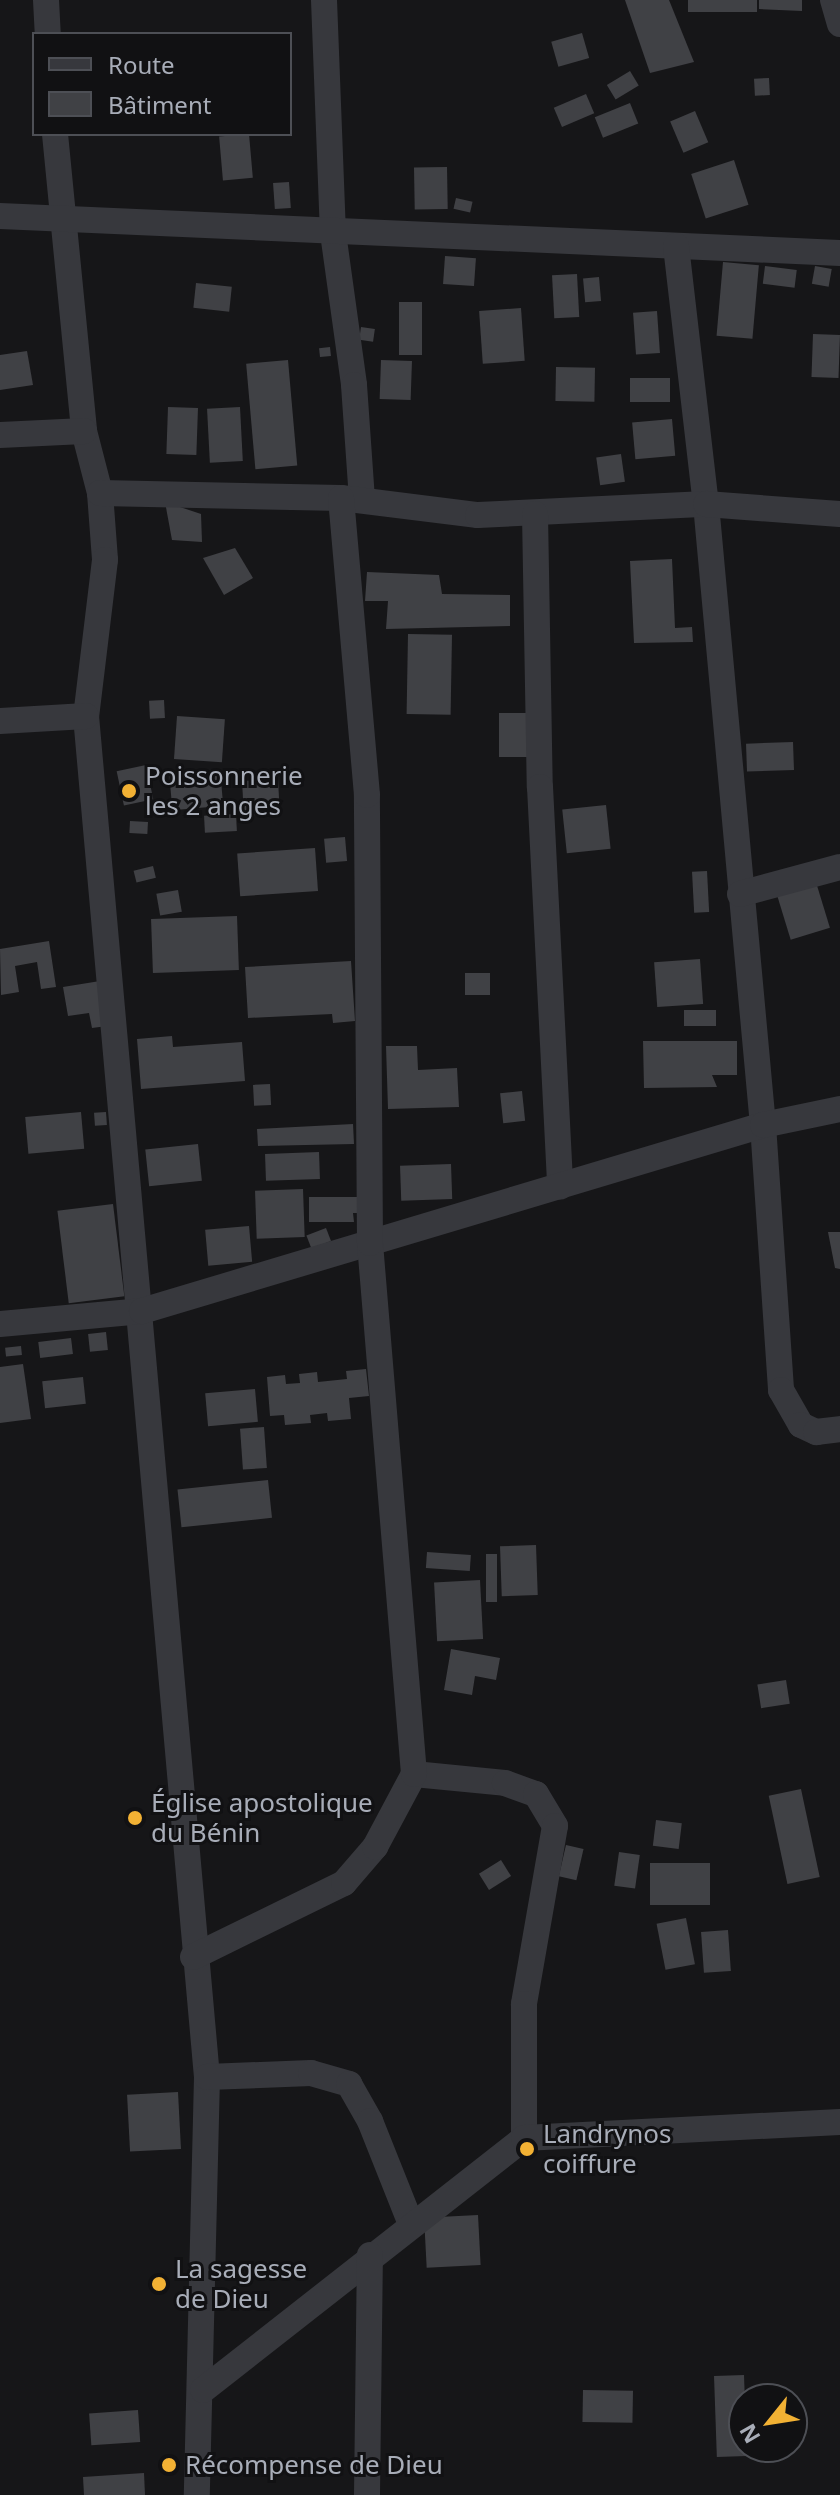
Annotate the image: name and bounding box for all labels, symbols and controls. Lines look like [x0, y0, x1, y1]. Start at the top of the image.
legend [32, 32, 292, 136]
text: Route [108, 48, 174, 81]
text: Bâtiment [108, 88, 211, 121]
place label: Poissonnerie les 2 anges [145, 760, 303, 822]
marker: Poissonnerie les 2 anges [120, 782, 138, 800]
place label: Église apostolique du Bénin [151, 1787, 373, 1848]
marker: Église apostolique du Bénin [126, 1809, 144, 1827]
place label: Landrynos coiffure [543, 2118, 672, 2180]
marker: Landrynos coiffure [518, 2140, 536, 2158]
place label: La sagesse de Dieu [175, 2253, 307, 2314]
marker: La sagesse de Dieu [150, 2275, 168, 2293]
north arrow [728, 2383, 808, 2463]
text: N [731, 2419, 766, 2449]
place label: Récompense de Dieu [185, 2449, 443, 2481]
marker: Récompense de Dieu [160, 2456, 178, 2474]

